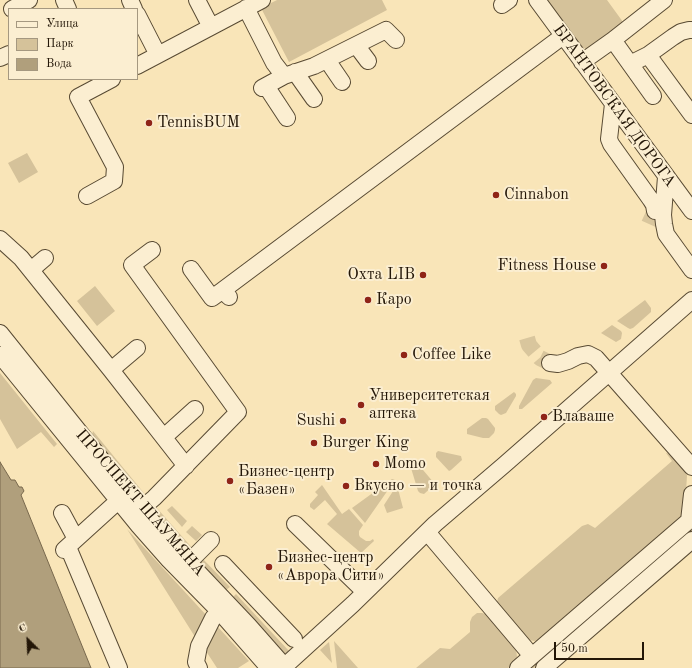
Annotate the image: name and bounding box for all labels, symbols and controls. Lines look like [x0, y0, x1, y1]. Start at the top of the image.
legend [8, 8, 138, 80]
text: Улица [46, 18, 79, 30]
street label: БРАНТОВСКАЯ ДОРОГА [548, 21, 680, 191]
text: Парк [46, 38, 74, 50]
text: Вода [46, 58, 72, 70]
place label: TennisBUM [157, 113, 240, 133]
marker: TennisBUM [144, 118, 154, 128]
place label: Cinnabon [504, 185, 569, 205]
marker: Cinnabon [491, 190, 501, 200]
place label: Fitness House [498, 256, 596, 276]
marker: Fitness House [599, 261, 609, 271]
place label: Охта LIB [347, 265, 415, 285]
marker: Охта LIB [418, 270, 428, 280]
place label: Каро [376, 290, 412, 310]
marker: Каро [363, 295, 373, 305]
place label: Coffee Like [412, 345, 491, 365]
marker: Coffee Like [399, 350, 409, 360]
place label: Университетская аптека [369, 386, 490, 424]
marker: Университетская аптека [356, 400, 366, 410]
place label: Влаваше [552, 407, 614, 427]
place label: Sushi [297, 411, 335, 431]
marker: Влаваше [539, 412, 549, 422]
marker: Sushi [338, 416, 348, 426]
street label: ПРОСПЕКТ ШАУМЯНА [71, 426, 209, 580]
place label: Burger King [322, 433, 409, 453]
marker: Burger King [309, 438, 319, 448]
place label: Momo [384, 454, 426, 474]
marker: Momo [371, 459, 381, 469]
place label: Бизнес-центр «Базен» [238, 462, 335, 500]
marker: Бизнес-центр «Базен» [225, 476, 235, 486]
place label: Вкусно — и точка [354, 476, 482, 496]
marker: Вкусно — и точка [341, 481, 351, 491]
place label: Бизнес-центр «Аврора Сити» [277, 548, 385, 586]
marker: Бизнес-центр «Аврора Сити» [264, 562, 274, 572]
north arrow [8, 620, 48, 660]
text: С [17, 622, 28, 635]
scale bar [556, 634, 646, 660]
text: 50 m [561, 643, 588, 655]

